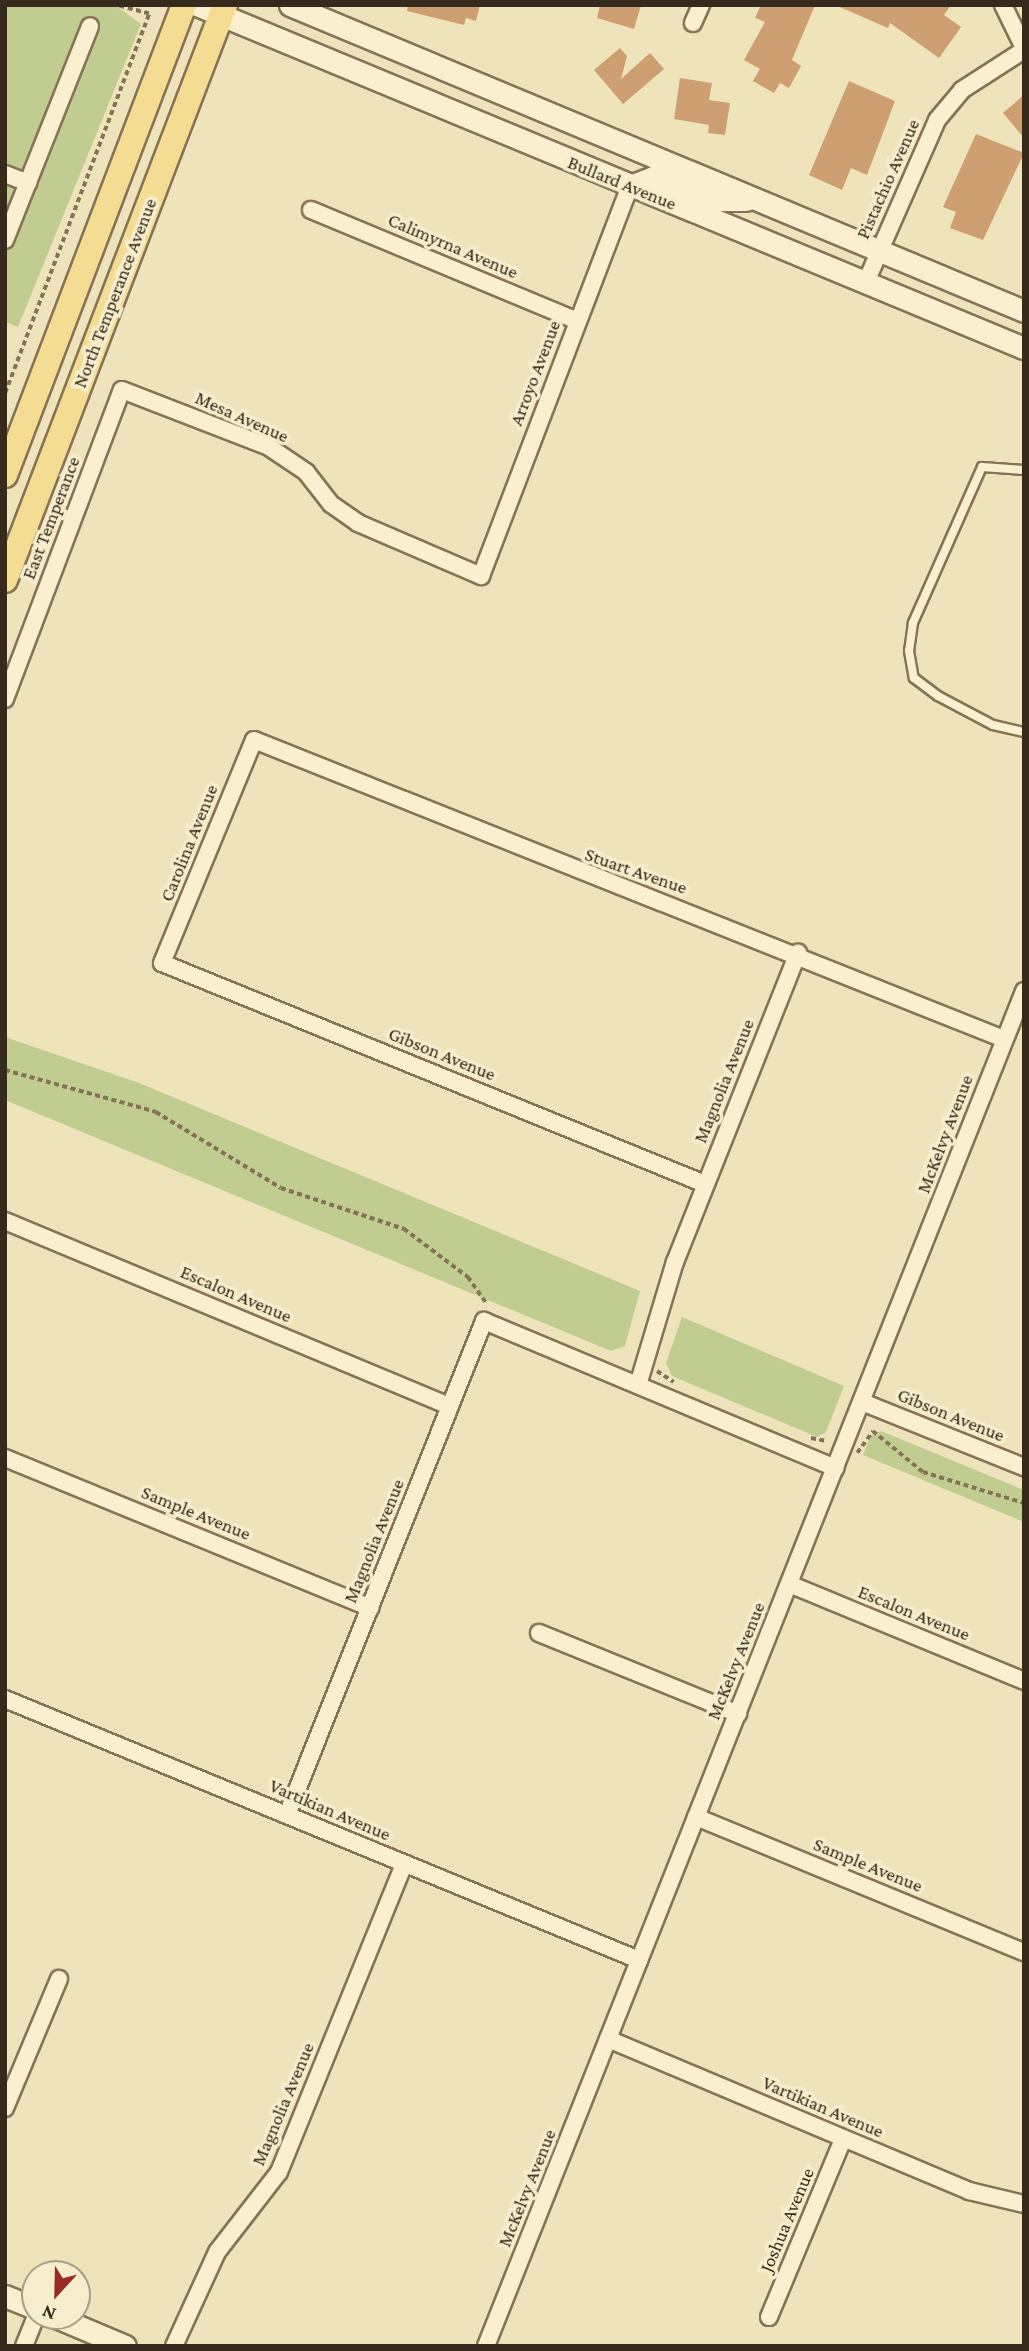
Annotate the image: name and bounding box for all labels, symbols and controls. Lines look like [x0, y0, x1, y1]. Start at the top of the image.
street label: Pistachio Avenue [851, 115, 925, 243]
street label: Bullard Avenue [564, 151, 680, 215]
street label: North Temperance Avenue [68, 195, 162, 391]
street label: Calimyrna Avenue [384, 208, 522, 284]
street label: Arroyo Avenue [504, 317, 566, 429]
street label: Mesa Avenue [192, 386, 292, 448]
street label: East Temperance [17, 453, 85, 583]
street label: Carolina Avenue [155, 781, 223, 905]
street label: Stuart Avenue [582, 843, 690, 899]
street label: Magnolia Avenue [689, 1016, 759, 1146]
street label: Gibson Avenue [385, 1022, 499, 1086]
street label: McKelvy Avenue [912, 1072, 978, 1196]
street label: Escalon Avenue [177, 1260, 295, 1328]
street label: Gibson Avenue [894, 1383, 1008, 1447]
street label: Magnolia Avenue [339, 1476, 409, 1606]
street label: Sample Avenue [138, 1481, 254, 1545]
street label: Escalon Avenue [855, 1580, 973, 1646]
street label: McKelvy Avenue [702, 1599, 770, 1723]
street label: Vartikian Avenue [266, 1774, 394, 1846]
street label: Sample Avenue [810, 1833, 926, 1897]
street label: Magnolia Avenue [247, 2039, 319, 2169]
street label: Vartikian Avenue [759, 2071, 887, 2143]
street label: McKelvy Avenue [493, 2126, 561, 2250]
street label: Joshua Avenue [755, 2164, 819, 2276]
north arrow [21, 2260, 91, 2330]
text: N [39, 2301, 59, 2325]

